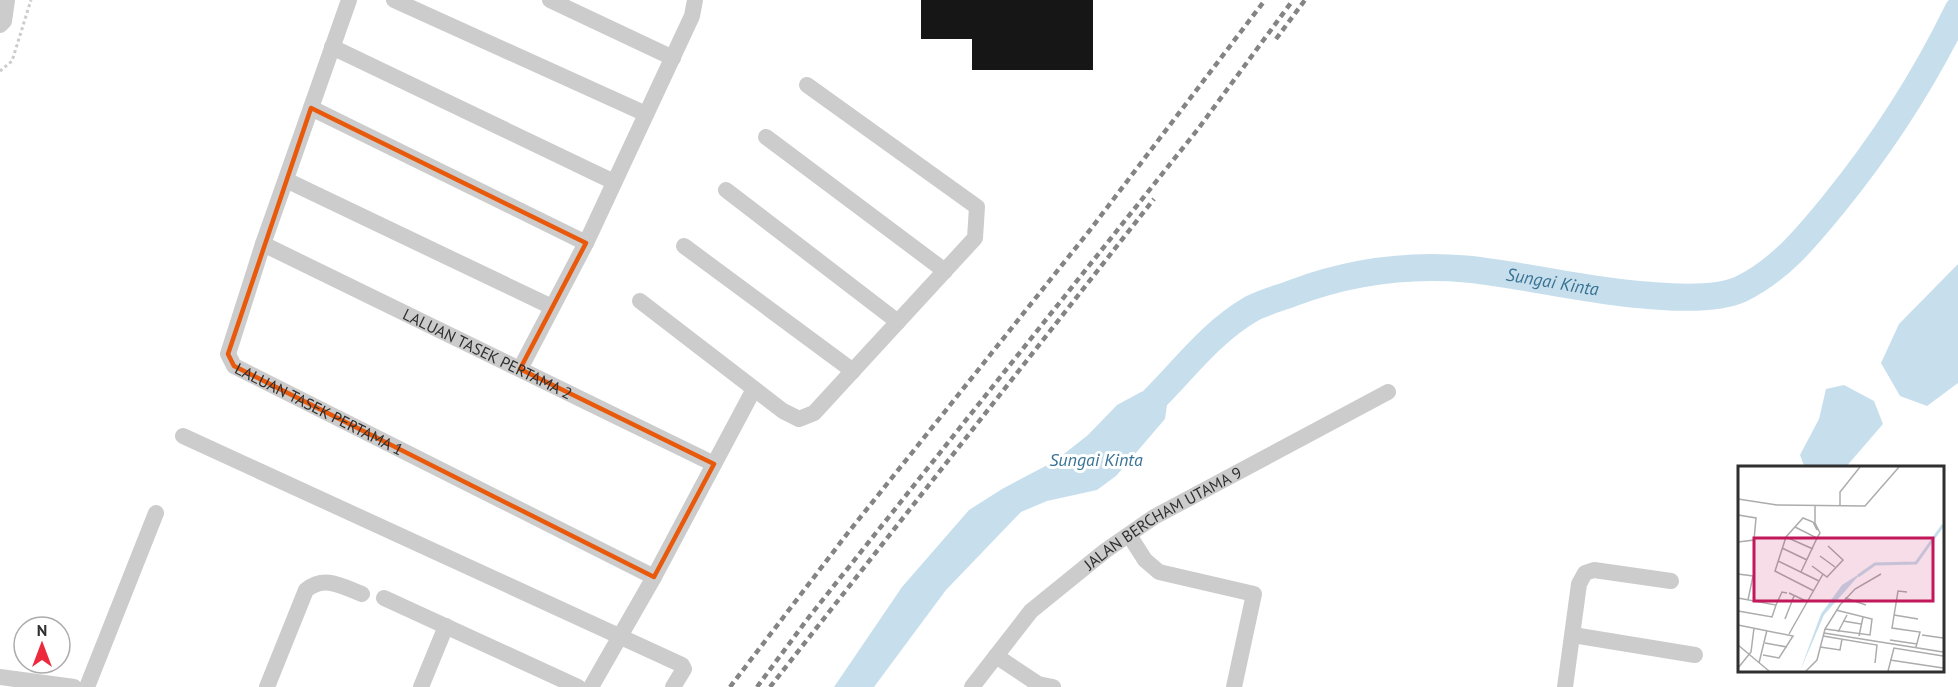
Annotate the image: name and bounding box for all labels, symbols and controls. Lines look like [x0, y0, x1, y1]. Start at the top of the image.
water label: Sungai Kinta [1505, 262, 1601, 301]
street label: LALUAN TASEK PERTAMA 2 [400, 304, 576, 403]
street label: LALUAN TASEK PERTAMA 1 [232, 358, 407, 460]
water label: Sungai Kinta [1049, 448, 1143, 471]
street label: JALAN BERCHAM UTAMA 9 [1079, 462, 1245, 575]
inset map [1738, 466, 1943, 672]
north arrow [12, 615, 72, 675]
text: N [37, 620, 47, 640]

